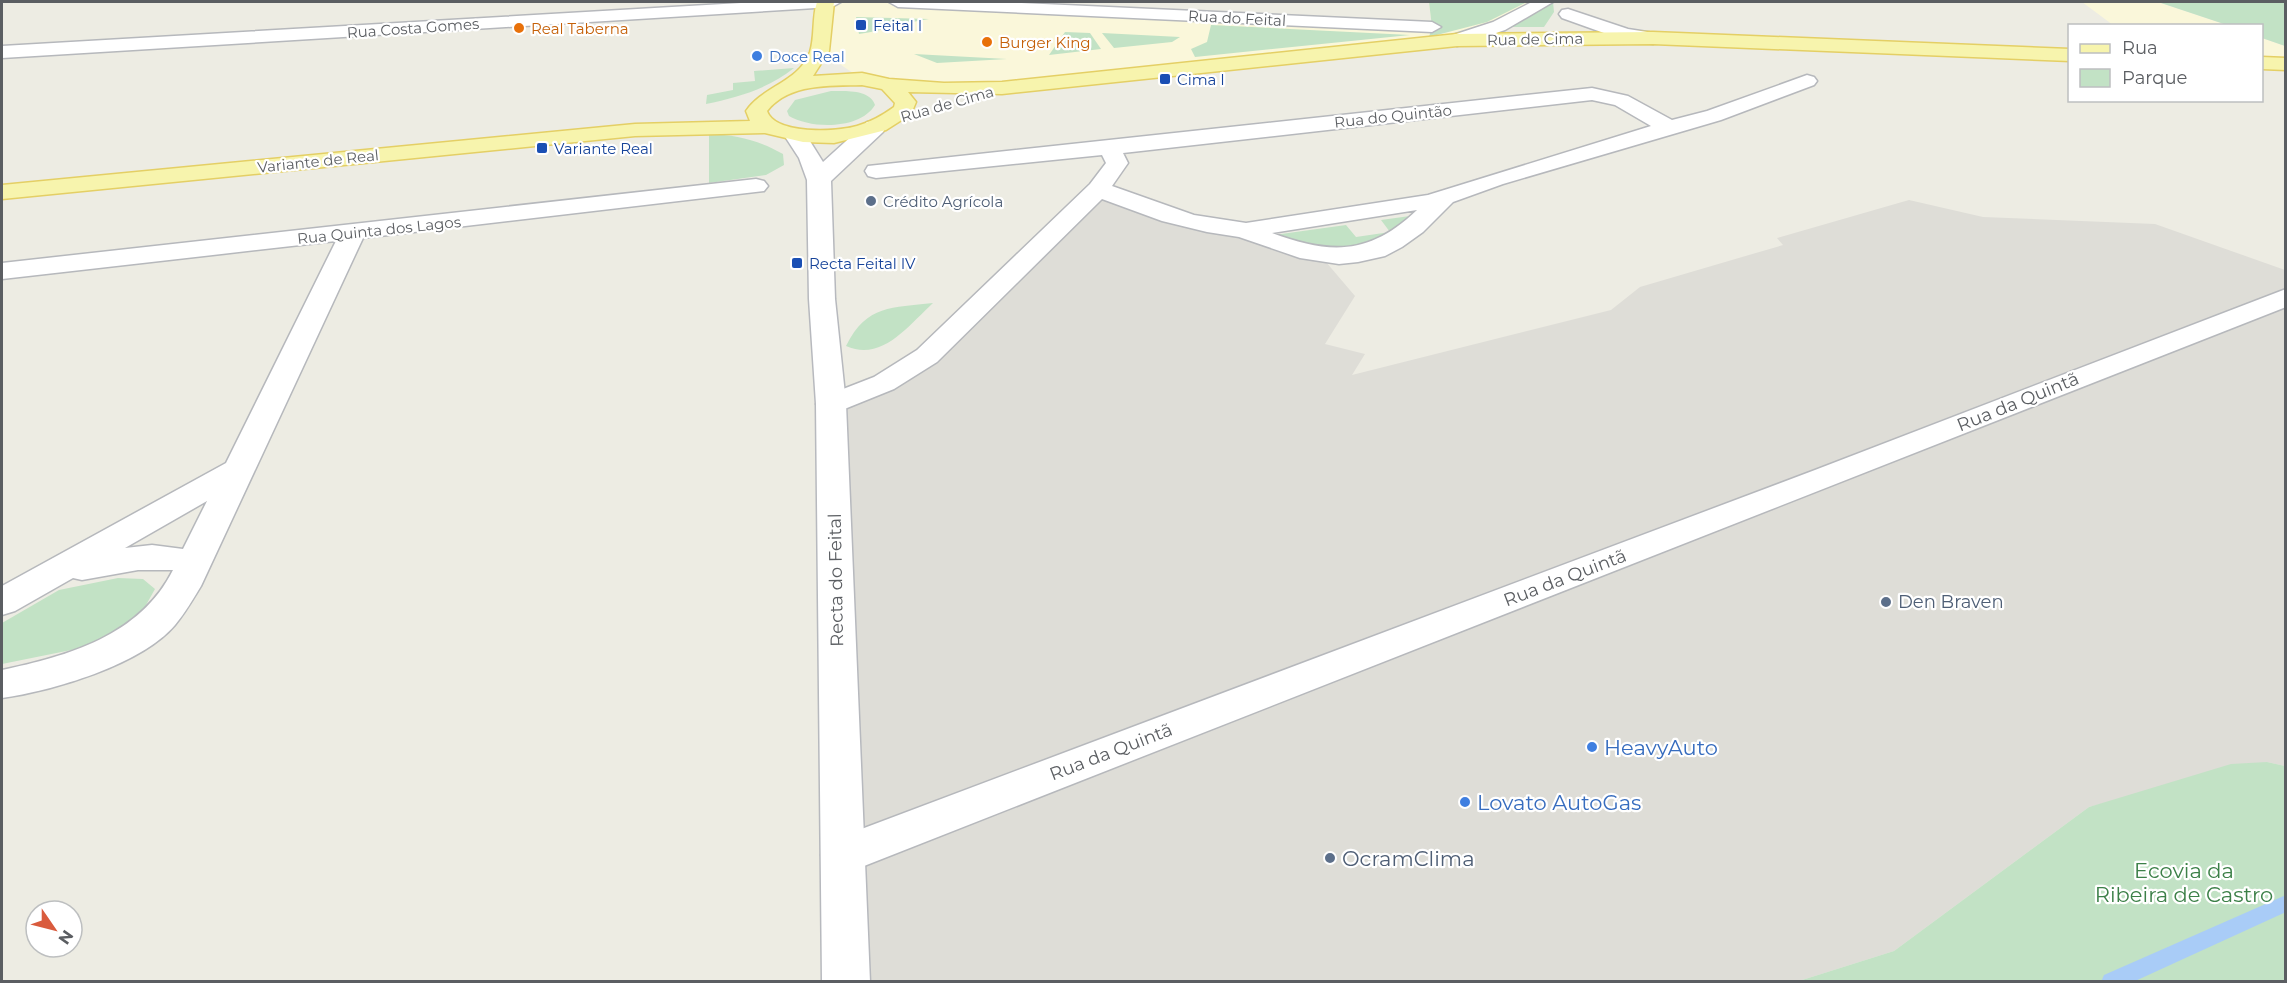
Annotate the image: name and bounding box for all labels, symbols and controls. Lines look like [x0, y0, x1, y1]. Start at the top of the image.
street label: Rua do Feital [1188, 6, 1286, 30]
street label: Rua Costa Gomes [346, 14, 480, 42]
place label: Feital I [873, 16, 922, 35]
marker: Feital I [854, 18, 868, 32]
place label: Real Taberna [531, 19, 629, 38]
marker: Real Taberna [512, 21, 526, 35]
legend [2068, 24, 2263, 102]
street label: Rua de Cima [1487, 29, 1583, 49]
place label: Burger King [999, 33, 1091, 52]
marker: Burger King [980, 35, 994, 49]
text: Rua [2122, 37, 2158, 59]
place label: Doce Real [769, 47, 845, 66]
marker: Doce Real [750, 49, 764, 63]
text: Parque [2122, 67, 2188, 89]
place label: Cima I [1177, 70, 1225, 89]
marker: Cima I [1158, 72, 1172, 86]
street label: Rua de Cima [898, 82, 996, 126]
street label: Rua do Quintão [1333, 100, 1453, 132]
place label: Variante Real [554, 139, 653, 158]
marker: Variante Real [535, 141, 549, 155]
street label: Variante de Real [256, 145, 380, 177]
place label: Crédito Agrícola [883, 192, 1003, 211]
marker: Crédito Agrícola [864, 194, 878, 208]
street label: Rua Quinta dos Lagos [296, 212, 462, 248]
place label: Recta Feital IV [809, 254, 916, 273]
marker: Recta Feital IV [790, 256, 804, 270]
street label: Rua da Quintã [1954, 367, 2082, 437]
street label: Recta do Feital [824, 513, 848, 647]
street label: Rua da Quintã [1500, 544, 1630, 612]
place label: Den Braven [1898, 591, 2004, 613]
marker: Den Braven [1879, 595, 1893, 609]
street label: Rua da Quintã [1046, 718, 1176, 786]
place label: HeavyAuto [1604, 735, 1718, 760]
marker: HeavyAuto [1585, 740, 1599, 754]
place label: Lovato AutoGas [1477, 790, 1641, 815]
marker: Lovato AutoGas [1458, 795, 1472, 809]
place label: OcramClima [1342, 846, 1475, 871]
marker: OcramClima [1323, 851, 1337, 865]
park label: Ecovia da Ribeira de Castro [2095, 858, 2273, 907]
north arrow [24, 899, 84, 959]
text: N [54, 927, 77, 948]

